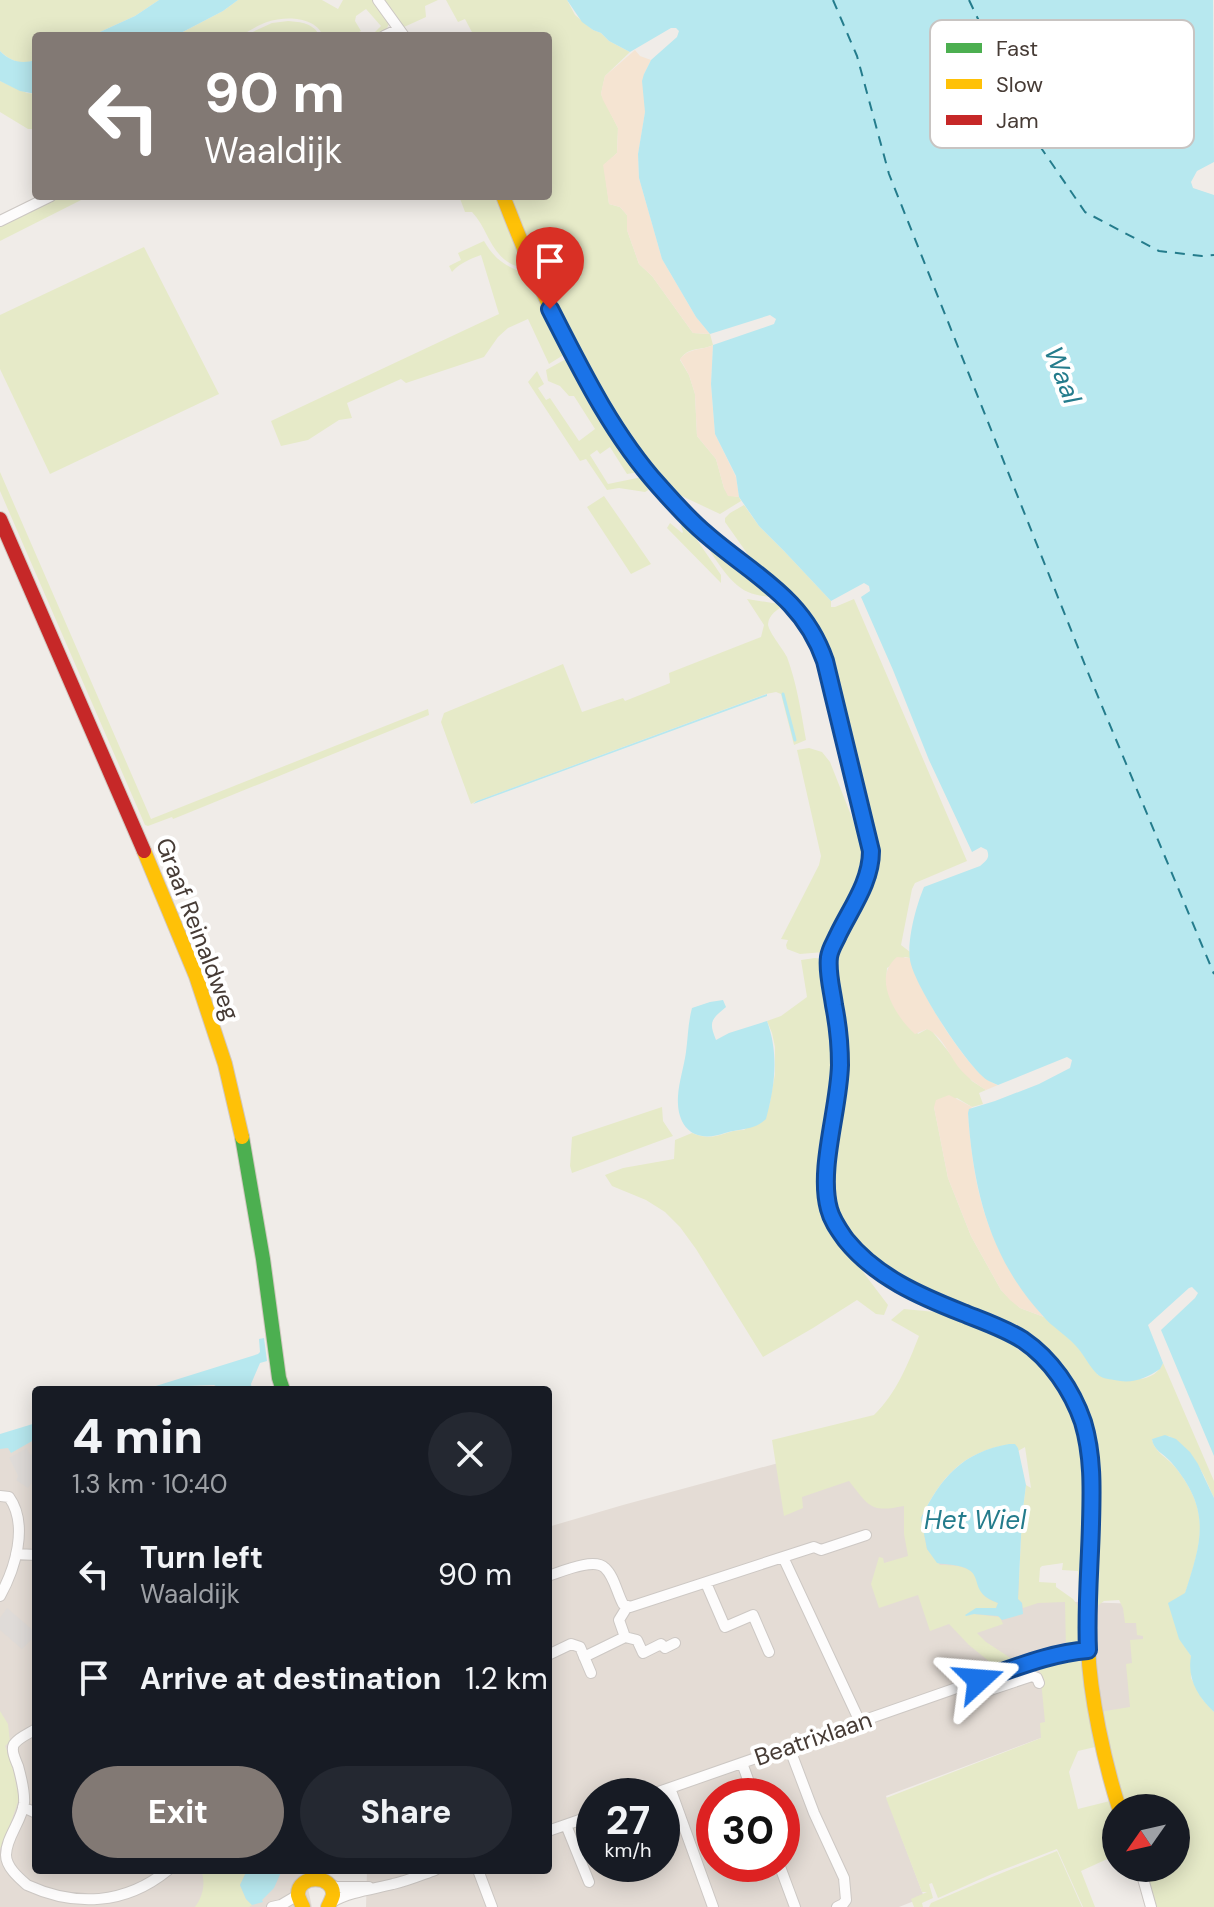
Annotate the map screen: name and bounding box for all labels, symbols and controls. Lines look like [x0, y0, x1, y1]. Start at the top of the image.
legend [930, 20, 1194, 148]
text: Fast [996, 34, 1038, 63]
text: 90 m [204, 56, 345, 129]
icon: left [72, 64, 176, 168]
text: Slow [996, 70, 1043, 99]
text: Jam [996, 106, 1039, 135]
text: Waaldijk [204, 127, 342, 174]
pin [516, 227, 584, 309]
icon: arrive [528, 239, 572, 283]
water label: Waal [1037, 341, 1090, 410]
street label: Graaf Reinaldweg [149, 833, 247, 1025]
text: 4 min [72, 1405, 203, 1468]
button: close [428, 1412, 512, 1496]
text: 1.3 km · 10:40 [72, 1467, 228, 1501]
water label: Het Wiel [924, 1503, 1027, 1537]
text: Turn left [140, 1538, 263, 1577]
icon: left [72, 1552, 116, 1596]
text: 90 m [438, 1555, 512, 1594]
text: Waaldijk [140, 1577, 240, 1611]
position arrow [937, 1638, 1021, 1722]
icon: arrive [72, 1656, 116, 1700]
text: Arrive at destination [140, 1659, 441, 1698]
text: 1.2 km [465, 1659, 548, 1698]
street label: Beatrixlaan [750, 1703, 876, 1773]
button: Exit [72, 1766, 284, 1858]
button: Share [300, 1766, 512, 1858]
speed limit sign: 30 [696, 1778, 800, 1882]
text: 27 [606, 1794, 650, 1846]
north arrow [1102, 1794, 1190, 1882]
map controls [1102, 1794, 1190, 1882]
text: km/h [604, 1837, 652, 1863]

